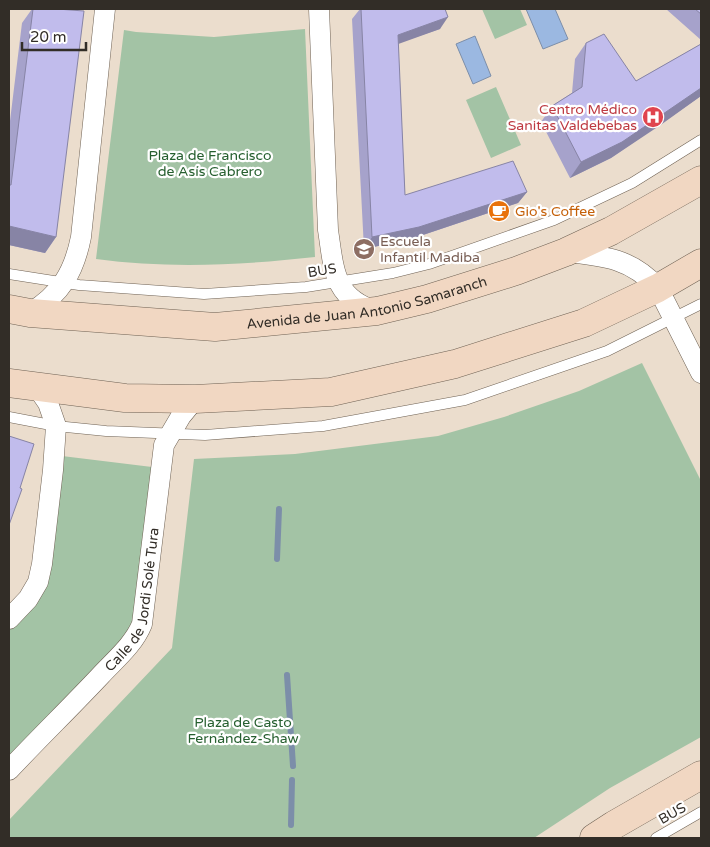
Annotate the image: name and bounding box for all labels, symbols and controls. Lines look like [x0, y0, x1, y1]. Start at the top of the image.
scale bar [22, 20, 86, 52]
text: 20 m [30, 28, 67, 46]
place label: Centro Médico Sanitas Valdebebas [508, 101, 637, 134]
hospital icon: Centro Médico Sanitas Valdebebas [641, 105, 665, 129]
park label: Plaza de Francisco de Asís Cabrero [148, 147, 272, 180]
cafe icon: Gio's Coffee [487, 199, 511, 223]
place label: Gio's Coffee [515, 203, 595, 220]
place label: Escuela Infantil Madiba [380, 233, 480, 266]
school or university icon: Escuela Infantil Madiba [352, 237, 376, 261]
street label: BUS [306, 260, 338, 281]
street label: Avenida de Juan Antonio Samaranch [246, 273, 489, 333]
street label: Calle de Jordi Solé Tura [101, 527, 163, 675]
park label: Plaza de Casto Fernández-Shaw [187, 714, 299, 747]
street label: BUS [655, 799, 689, 828]

